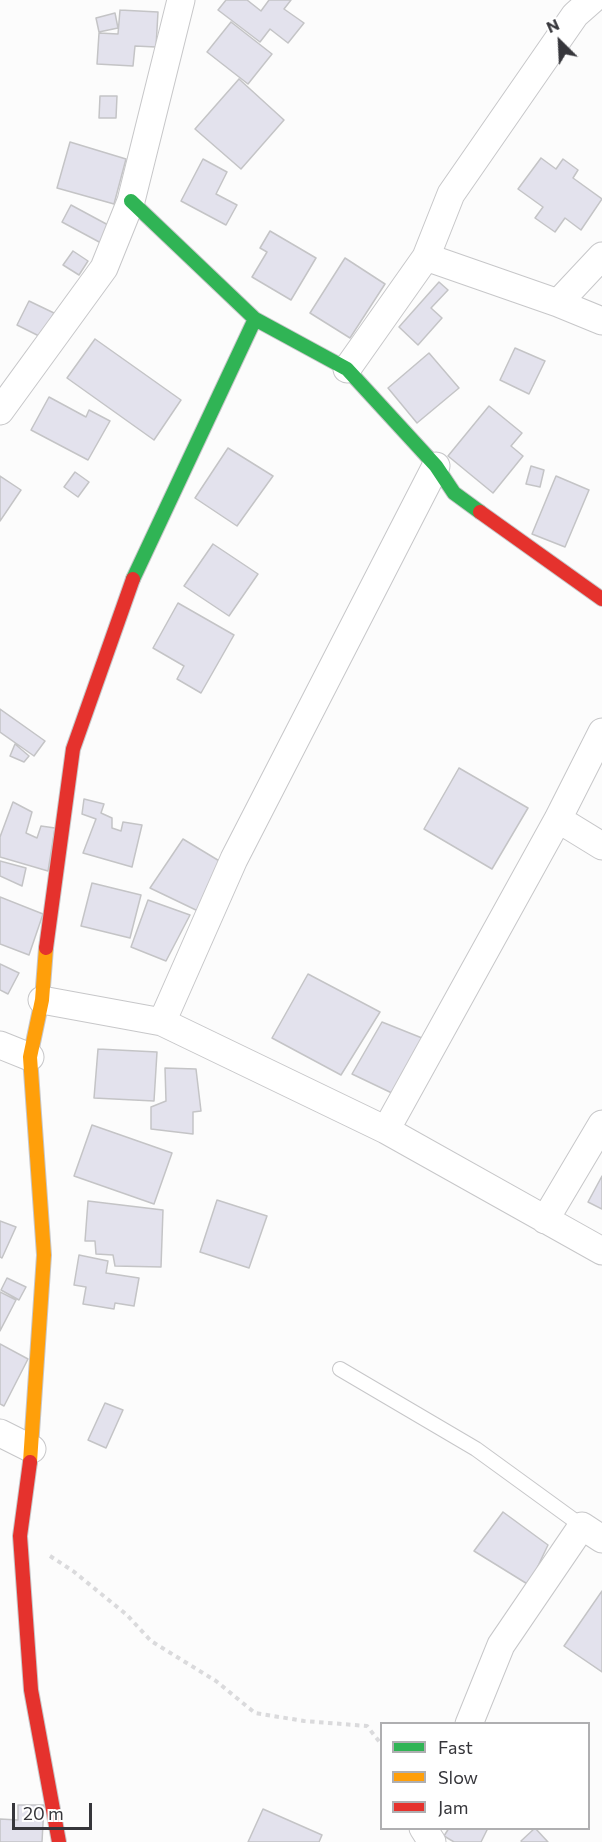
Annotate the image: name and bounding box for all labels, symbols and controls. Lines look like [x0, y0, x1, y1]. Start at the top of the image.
north arrow [530, 12, 590, 72]
text: N [543, 14, 562, 36]
legend [380, 1722, 590, 1830]
text: Fast [438, 1736, 473, 1758]
text: Slow [438, 1766, 478, 1788]
scale bar [15, 1791, 94, 1829]
text: Jam [438, 1796, 468, 1818]
text: 20 m [23, 1802, 64, 1824]

